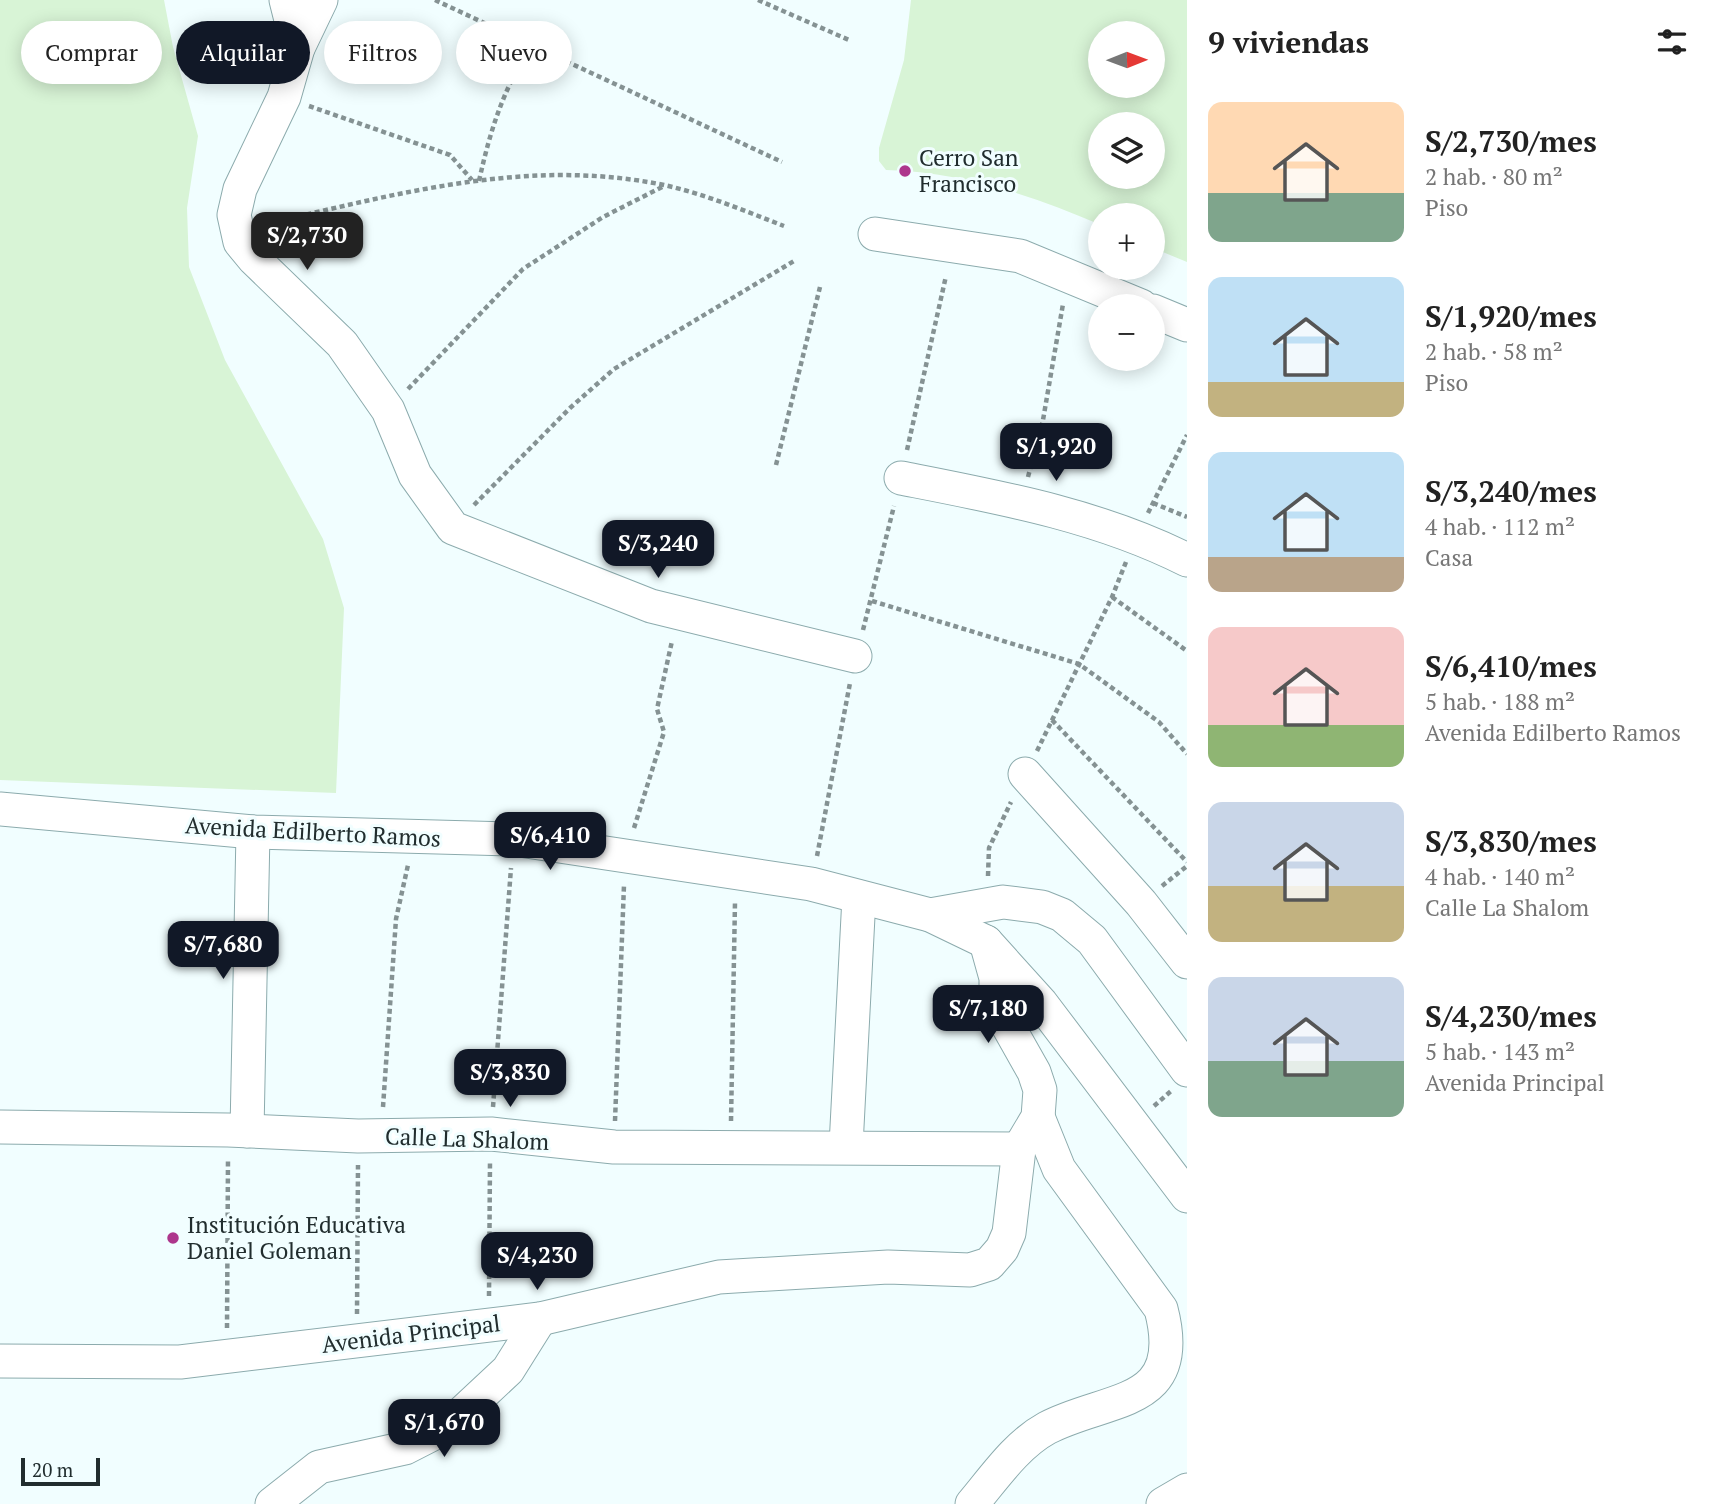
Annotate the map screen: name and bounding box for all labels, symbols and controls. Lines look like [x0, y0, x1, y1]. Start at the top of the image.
chip: Comprar [21, 21, 162, 84]
chip: Alquilar [176, 21, 310, 84]
chip: Filtros [324, 21, 442, 84]
chip: Nuevo [456, 21, 572, 84]
north arrow [1088, 21, 1166, 98]
map controls [1088, 21, 1165, 371]
text: 9 viviendas [1208, 22, 1369, 62]
icon: filters [1653, 23, 1691, 61]
button: layers [1088, 112, 1165, 189]
text: S/2,730/mes [1425, 121, 1597, 161]
icon: home [1264, 130, 1348, 214]
place label: Cerro San Francisco [919, 142, 1019, 199]
text: 2 hab. · 80 m² [1425, 161, 1563, 192]
marker: Cerro San Francisco [897, 163, 913, 179]
text: Piso [1425, 192, 1468, 223]
button: + [1088, 203, 1165, 280]
pin: S/2,730 [242, 212, 372, 272]
text: S/2,730 [267, 219, 347, 250]
button: − [1088, 294, 1165, 371]
text: S/1,920/mes [1425, 296, 1597, 336]
icon: home [1264, 305, 1348, 389]
text: 2 hab. · 58 m² [1425, 336, 1563, 367]
text: Piso [1425, 367, 1468, 398]
pin: S/1,920 [991, 424, 1121, 483]
text: S/1,920 [1016, 430, 1096, 461]
text: S/3,240/mes [1425, 471, 1597, 511]
icon: home [1264, 480, 1348, 564]
text: 4 hab. · 112 m² [1425, 511, 1575, 542]
pin: S/3,240 [593, 520, 723, 580]
text: S/3,240 [618, 527, 698, 558]
text: Casa [1425, 542, 1473, 573]
text: S/6,410/mes [1425, 646, 1597, 686]
icon: home [1264, 655, 1348, 739]
text: 5 hab. · 188 m² [1425, 686, 1575, 717]
text: Avenida Edilberto Ramos [1425, 717, 1681, 748]
street label: Avenida Edilberto Ramos [184, 809, 442, 854]
pin: S/6,410 [485, 812, 615, 872]
text: S/6,410 [510, 819, 590, 850]
text: S/3,830/mes [1425, 821, 1597, 861]
icon: home [1264, 830, 1348, 914]
text: 4 hab. · 140 m² [1425, 861, 1575, 892]
text: Calle La Shalom [1425, 892, 1589, 923]
pin: S/7,680 [158, 922, 288, 981]
text: S/7,680 [184, 928, 262, 959]
pin: S/7,180 [923, 986, 1053, 1045]
text: S/7,180 [949, 992, 1027, 1023]
text: S/4,230/mes [1425, 996, 1597, 1036]
icon: home [1264, 1005, 1348, 1089]
text: 5 hab. · 143 m² [1425, 1036, 1575, 1067]
pin: S/3,830 [445, 1050, 575, 1109]
text: S/3,830 [470, 1056, 550, 1087]
text: Avenida Principal [1425, 1067, 1605, 1098]
street label: Calle La Shalom [384, 1120, 550, 1157]
place label: Institución Educativa Daniel Goleman [187, 1209, 406, 1266]
marker: Institución Educativa Daniel Goleman [165, 1230, 181, 1246]
pin: S/4,230 [472, 1232, 602, 1292]
text: S/4,230 [497, 1239, 577, 1270]
street label: Avenida Principal [320, 1307, 502, 1360]
pin: S/1,670 [379, 1400, 509, 1459]
text: S/1,670 [404, 1406, 484, 1437]
scale bar [21, 1455, 100, 1487]
text: 20 m [32, 1457, 73, 1482]

